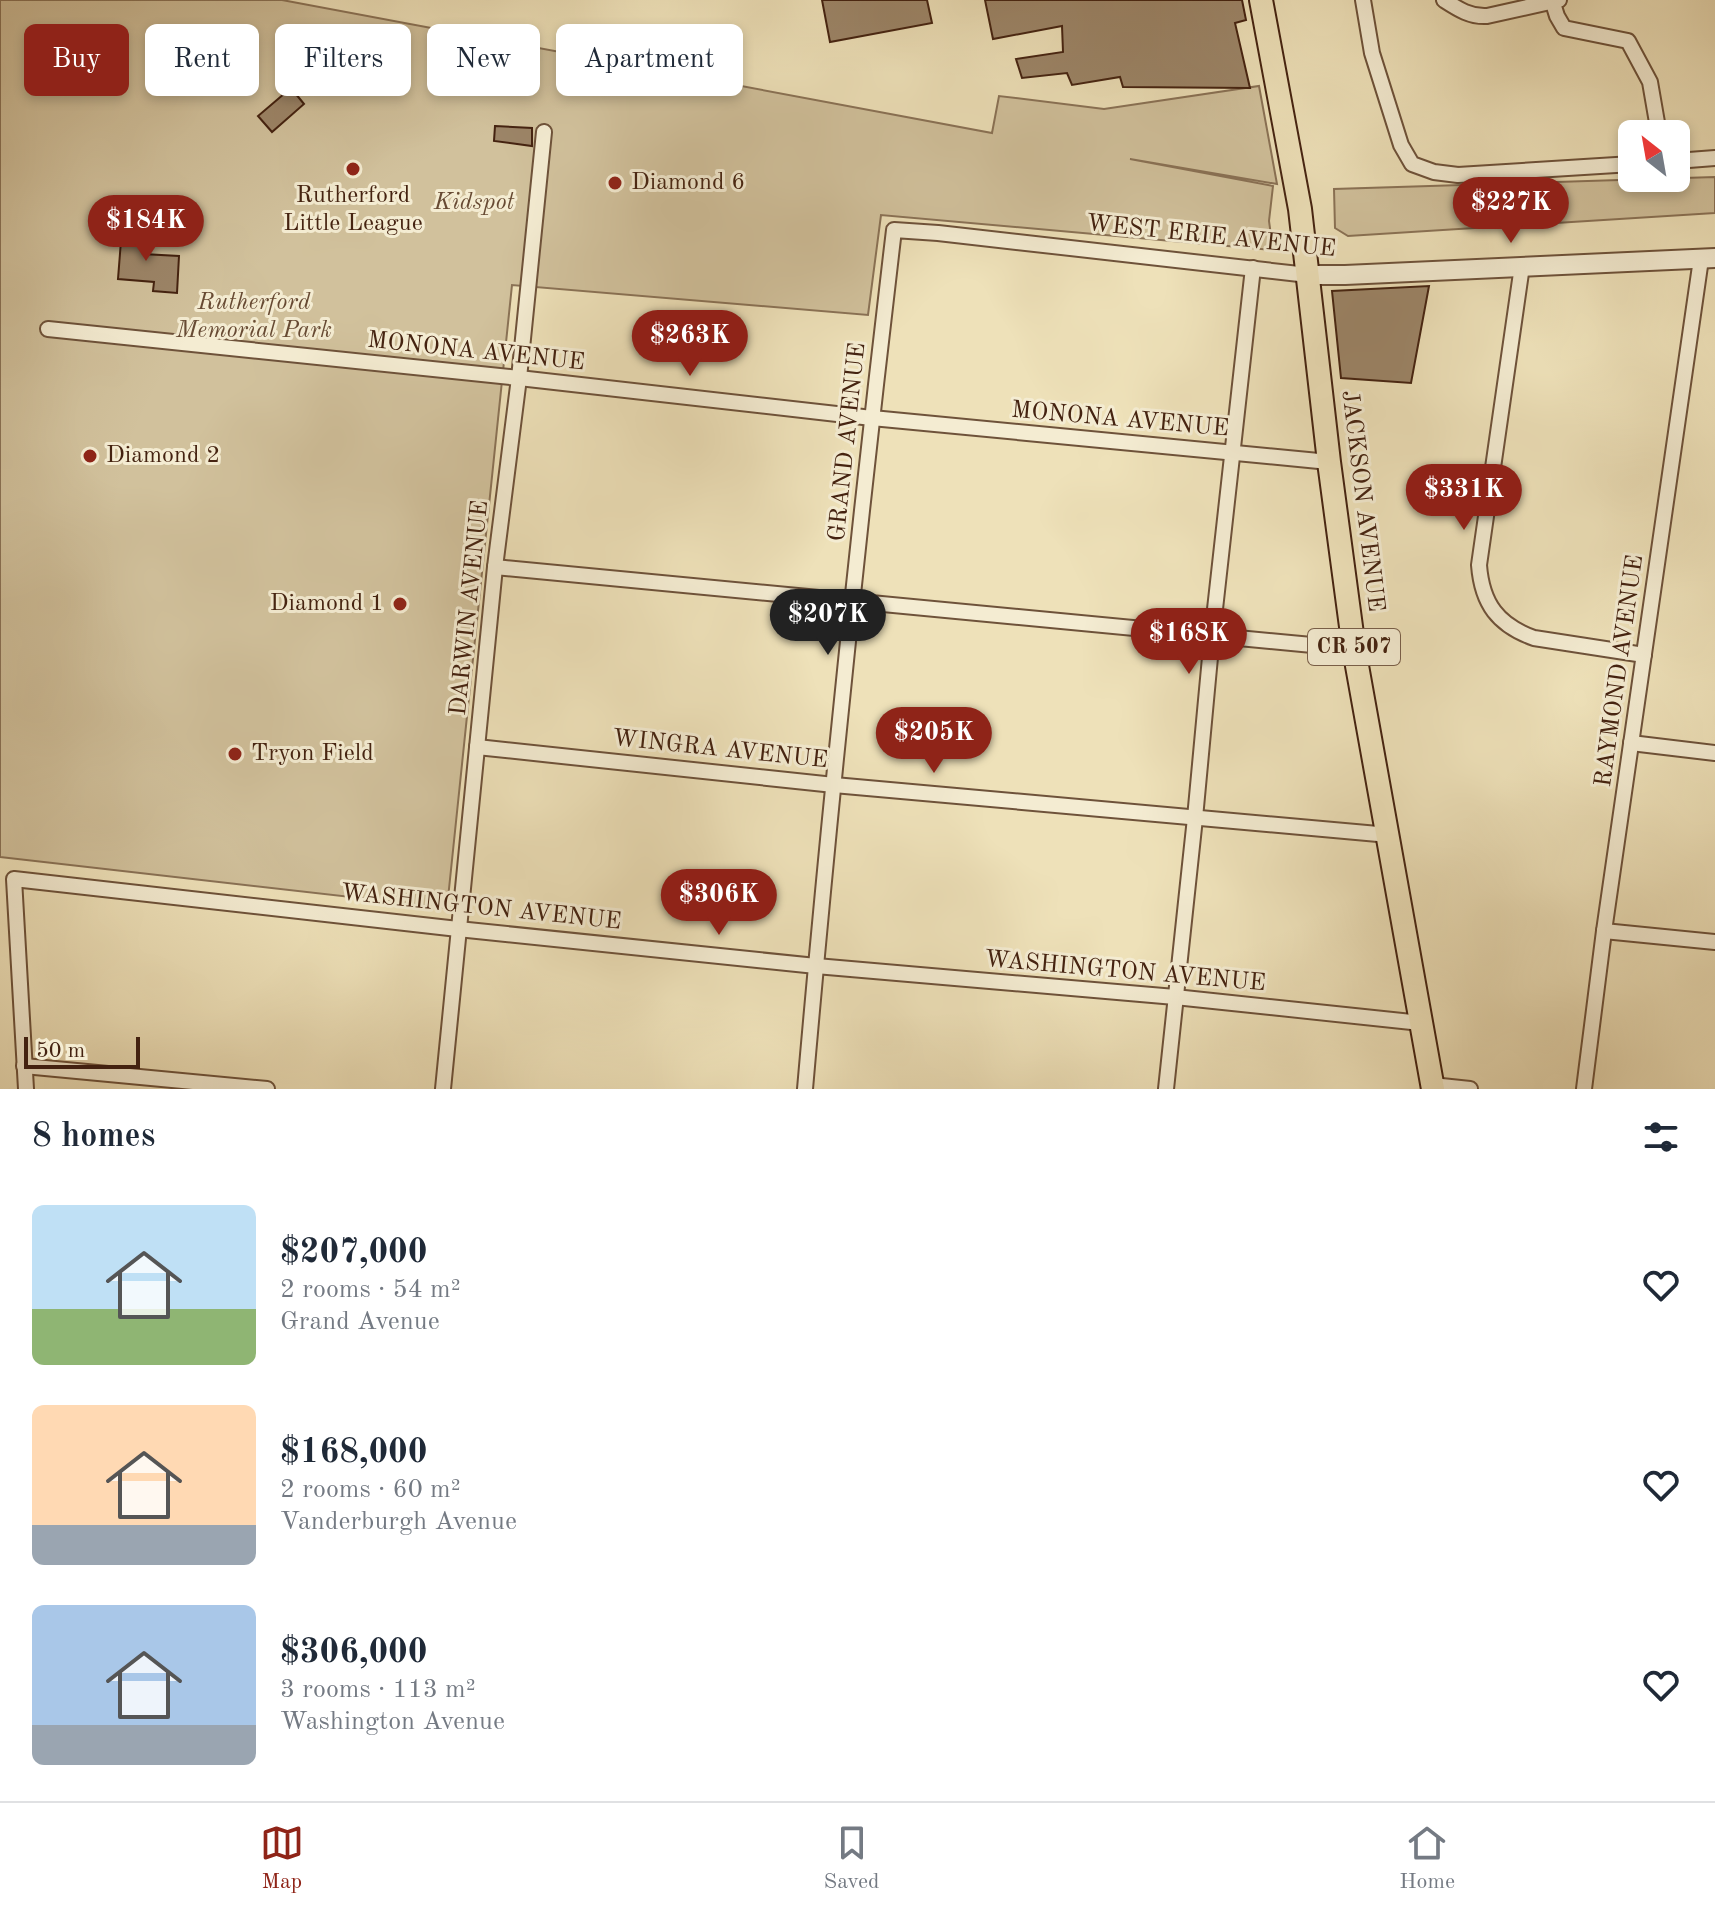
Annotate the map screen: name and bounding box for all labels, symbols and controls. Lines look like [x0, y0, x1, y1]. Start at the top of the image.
chip: Buy [24, 24, 129, 96]
chip: Rent [145, 24, 259, 96]
chip: Filters [275, 24, 411, 96]
chip: New [427, 24, 540, 96]
chip: Apartment [556, 24, 743, 96]
north arrow [1618, 120, 1690, 192]
map controls [1618, 120, 1690, 192]
marker: Rutherford Little League [344, 160, 362, 178]
place label: Diamond 6 [631, 171, 745, 195]
marker: Diamond 6 [606, 174, 624, 192]
pin: $227K [1455, 177, 1567, 245]
place label: Rutherford Little League [283, 184, 423, 236]
text: $227K [1471, 190, 1551, 216]
park label: Kidspot [433, 191, 515, 215]
pin: $184K [90, 195, 202, 263]
text: $184K [106, 208, 186, 234]
street label: WEST ERIE AVENUE [1085, 212, 1337, 262]
park label: Rutherford Memorial Park [175, 291, 332, 343]
pin: $263K [634, 310, 746, 378]
text: $263K [650, 323, 730, 349]
street label: MONONA AVENUE [366, 329, 586, 375]
street label: GRAND AVENUE [826, 341, 870, 543]
street label: JACKSON AVENUE [1337, 389, 1387, 613]
street label: MONONA AVENUE [1010, 399, 1230, 441]
place label: Diamond 2 [106, 444, 220, 468]
marker: Diamond 2 [81, 447, 99, 465]
pin: $331K [1408, 464, 1520, 532]
text: $331K [1424, 477, 1504, 503]
street label: DARWIN AVENUE [447, 499, 493, 717]
street label: RAYMOND AVENUE [1592, 553, 1648, 789]
pin: $207K [772, 589, 884, 657]
place label: Diamond 1 [270, 592, 384, 616]
marker: Diamond 1 [391, 595, 409, 613]
text: $207K [788, 602, 868, 628]
pin: $168K [1133, 608, 1245, 676]
text: $168K [1149, 621, 1229, 647]
road number: CR 507 [1308, 629, 1400, 665]
pin: $205K [878, 707, 990, 775]
text: $205K [894, 720, 974, 746]
street label: WINGRA AVENUE [611, 727, 829, 773]
place label: Tryon Field [251, 742, 374, 766]
marker: Tryon Field [226, 745, 244, 763]
pin: $306K [663, 869, 775, 937]
street label: WASHINGTON AVENUE [340, 881, 622, 935]
text: $306K [679, 882, 759, 908]
street label: WASHINGTON AVENUE [984, 948, 1266, 996]
scale bar [24, 1033, 140, 1069]
text: 50 m [36, 1040, 85, 1062]
icon: filters [1639, 1115, 1683, 1159]
text: 8 homes [32, 1120, 155, 1154]
text: $207,000 [280, 1236, 428, 1270]
icon: home [96, 1237, 192, 1333]
icon: heart [1639, 1263, 1683, 1307]
text: 2 rooms · 54 m² [280, 1277, 461, 1303]
text: Grand Avenue [280, 1309, 440, 1335]
text: $168,000 [280, 1436, 428, 1470]
icon: home [96, 1437, 192, 1533]
icon: heart [1639, 1463, 1683, 1507]
text: 2 rooms · 60 m² [280, 1477, 461, 1503]
text: Vanderburgh Avenue [280, 1509, 517, 1535]
text: $306,000 [280, 1636, 428, 1670]
icon: home [96, 1637, 192, 1733]
icon: heart [1639, 1663, 1683, 1707]
text: 3 rooms · 113 m² [280, 1677, 476, 1703]
text: Washington Avenue [280, 1709, 505, 1735]
tab: Map [260, 1821, 304, 1896]
tab: Saved [824, 1821, 880, 1896]
tab: Home [1399, 1821, 1455, 1896]

